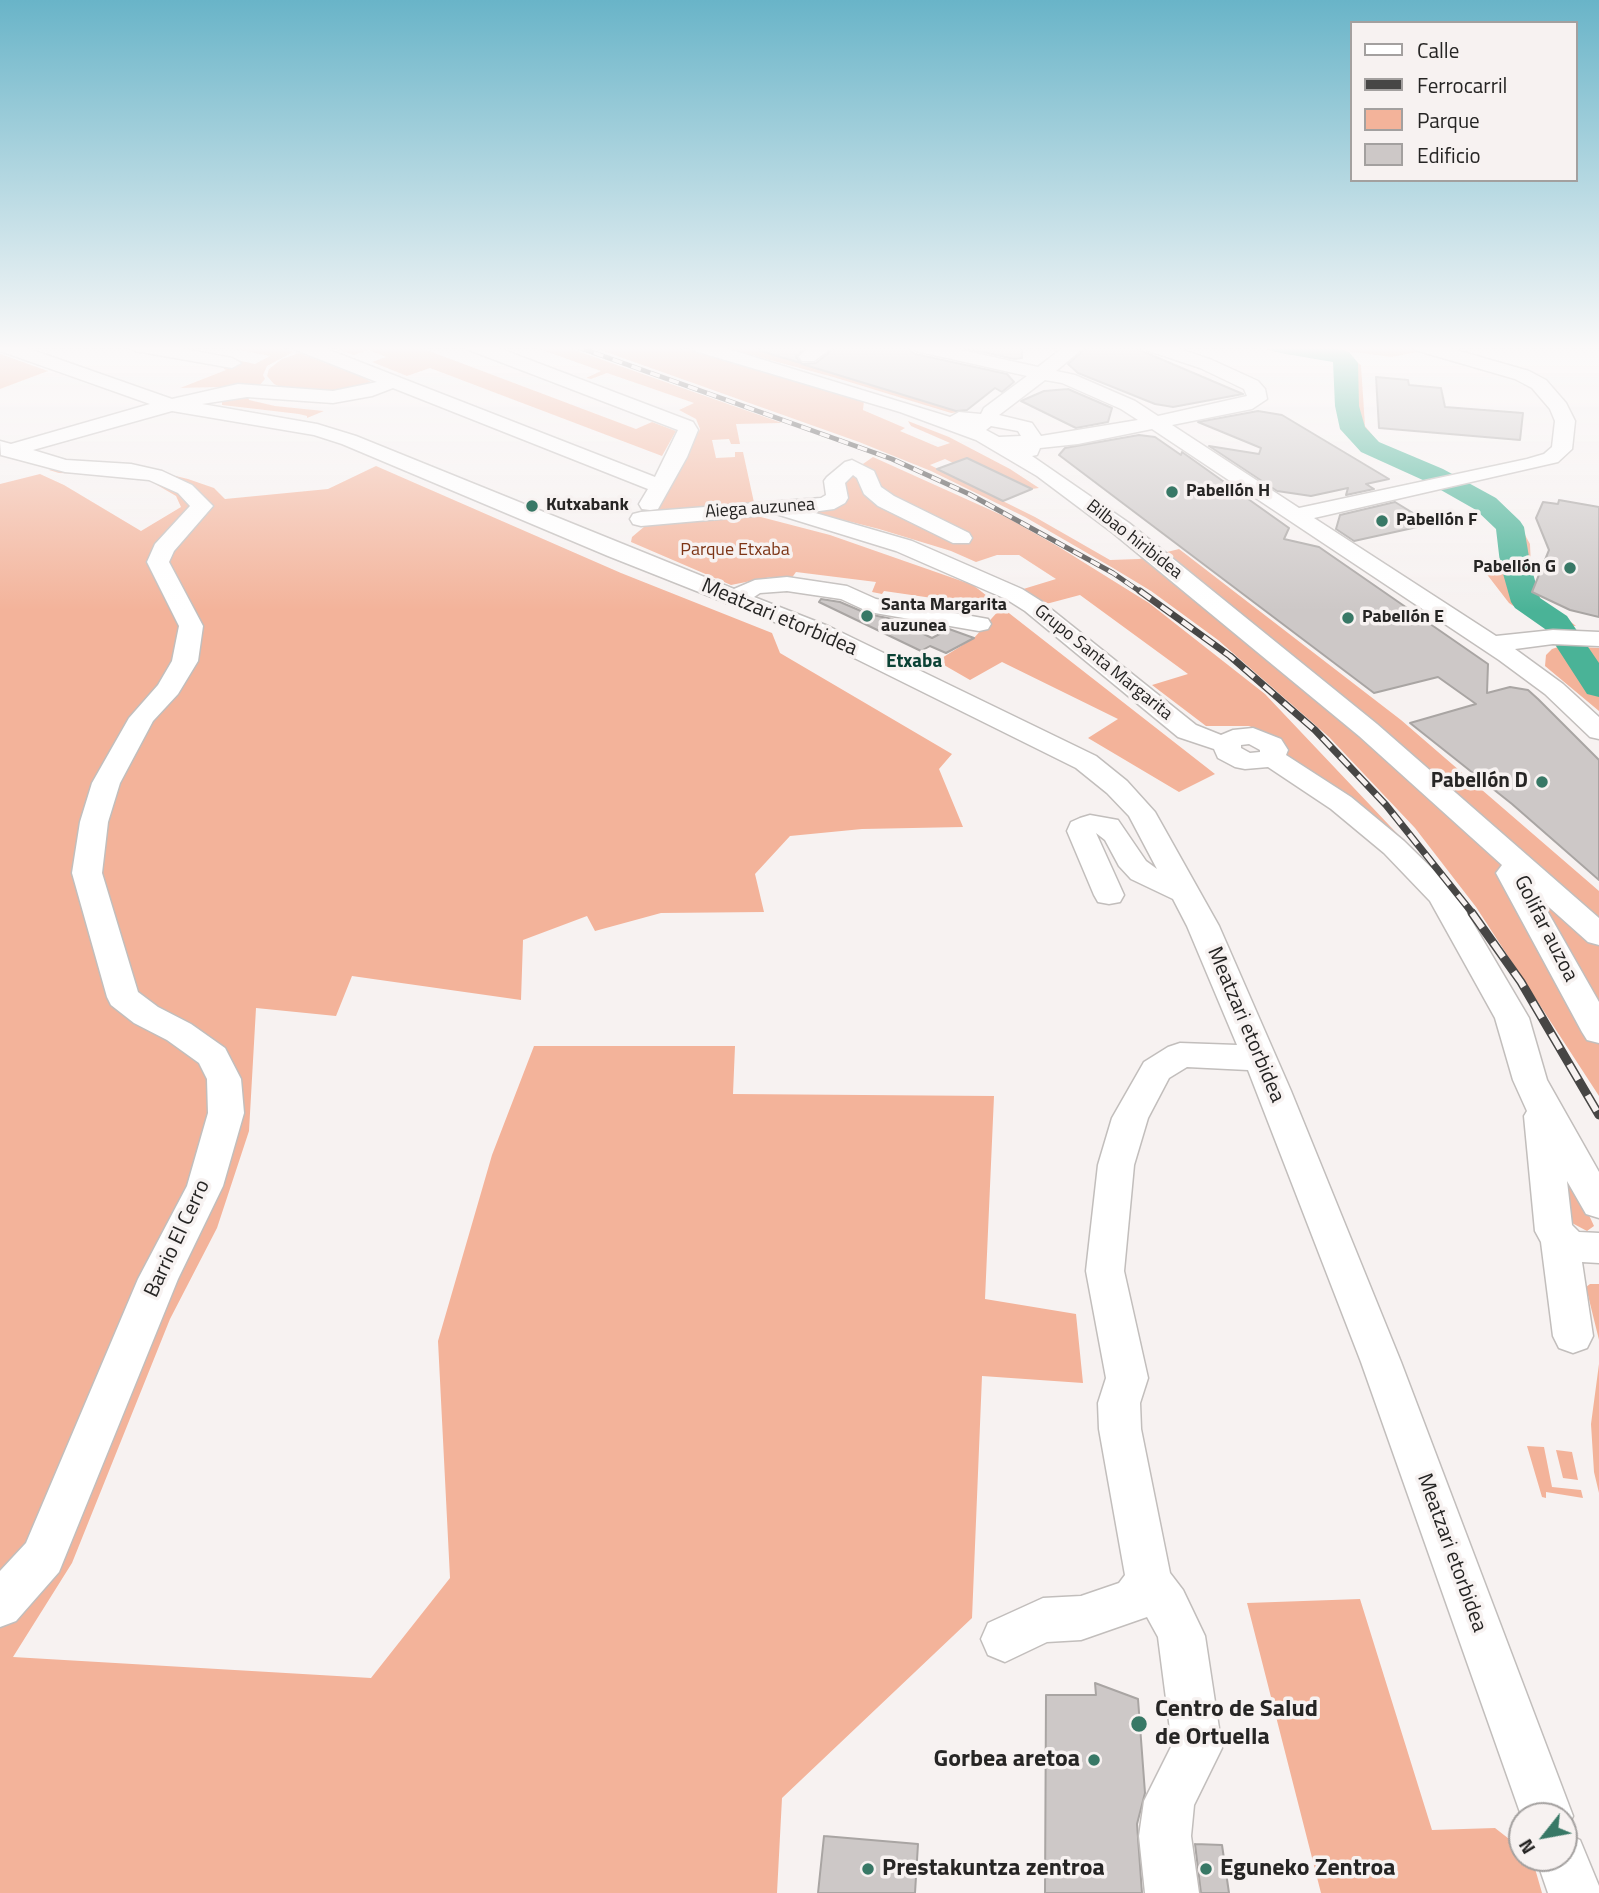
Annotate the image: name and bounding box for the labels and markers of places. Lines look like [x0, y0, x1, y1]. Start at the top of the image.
place label: Pabellón H [1186, 481, 1270, 503]
marker: Pabellón H [1164, 484, 1180, 500]
place label: Kutxabank [546, 495, 629, 517]
marker: Kutxabank [524, 498, 540, 514]
place label: Pabellón F [1396, 510, 1477, 532]
marker: Pabellón F [1374, 513, 1390, 529]
place label: Pabellón G [1473, 557, 1556, 579]
marker: Pabellón G [1562, 560, 1578, 576]
place label: Santa Margarita auzunea [881, 595, 1007, 638]
place label: Pabellón E [1362, 607, 1444, 629]
marker: Santa Margarita auzunea [859, 608, 875, 624]
marker: Pabellón E [1340, 610, 1356, 626]
place label: Pabellón D [1431, 769, 1528, 795]
marker: Pabellón D [1534, 774, 1550, 790]
place label: Centro de Salud de Ortuella [1155, 1696, 1318, 1752]
marker: Centro de Salud de Ortuella [1129, 1714, 1149, 1734]
place label: Gorbea aretoa [934, 1746, 1080, 1774]
marker: Gorbea aretoa [1086, 1752, 1102, 1768]
place label: Prestakuntza zentroa [882, 1855, 1105, 1883]
place label: Eguneko Zentroa [1220, 1855, 1396, 1883]
marker: Prestakuntza zentroa [860, 1861, 876, 1877]
marker: Eguneko Zentroa [1198, 1861, 1214, 1877]

